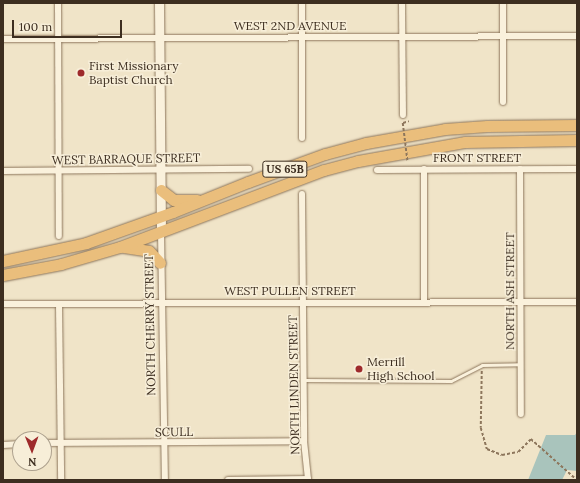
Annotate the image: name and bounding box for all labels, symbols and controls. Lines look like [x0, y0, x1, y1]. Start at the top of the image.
scale bar [14, 12, 124, 38]
text: 100 m [19, 19, 52, 34]
street label: WEST 2ND AVENUE [234, 19, 346, 33]
place label: First Missionary Baptist Church [89, 59, 179, 87]
marker: First Missionary Baptist Church [76, 68, 86, 78]
street label: WEST BARRAQUE STREET [52, 151, 200, 167]
street label: FRONT STREET [433, 151, 521, 165]
road number: US 65B [262, 160, 308, 178]
street label: NORTH ASH STREET [503, 232, 517, 350]
street label: NORTH CHERRY STREET [142, 254, 158, 396]
street label: WEST PULLEN STREET [224, 284, 356, 298]
street label: NORTH LINDEN STREET [286, 315, 302, 455]
place label: Merrill High School [367, 355, 435, 383]
marker: Merrill High School [354, 364, 364, 374]
street label: SCULL [155, 424, 193, 440]
north arrow [12, 431, 52, 471]
text: N [28, 455, 37, 469]

